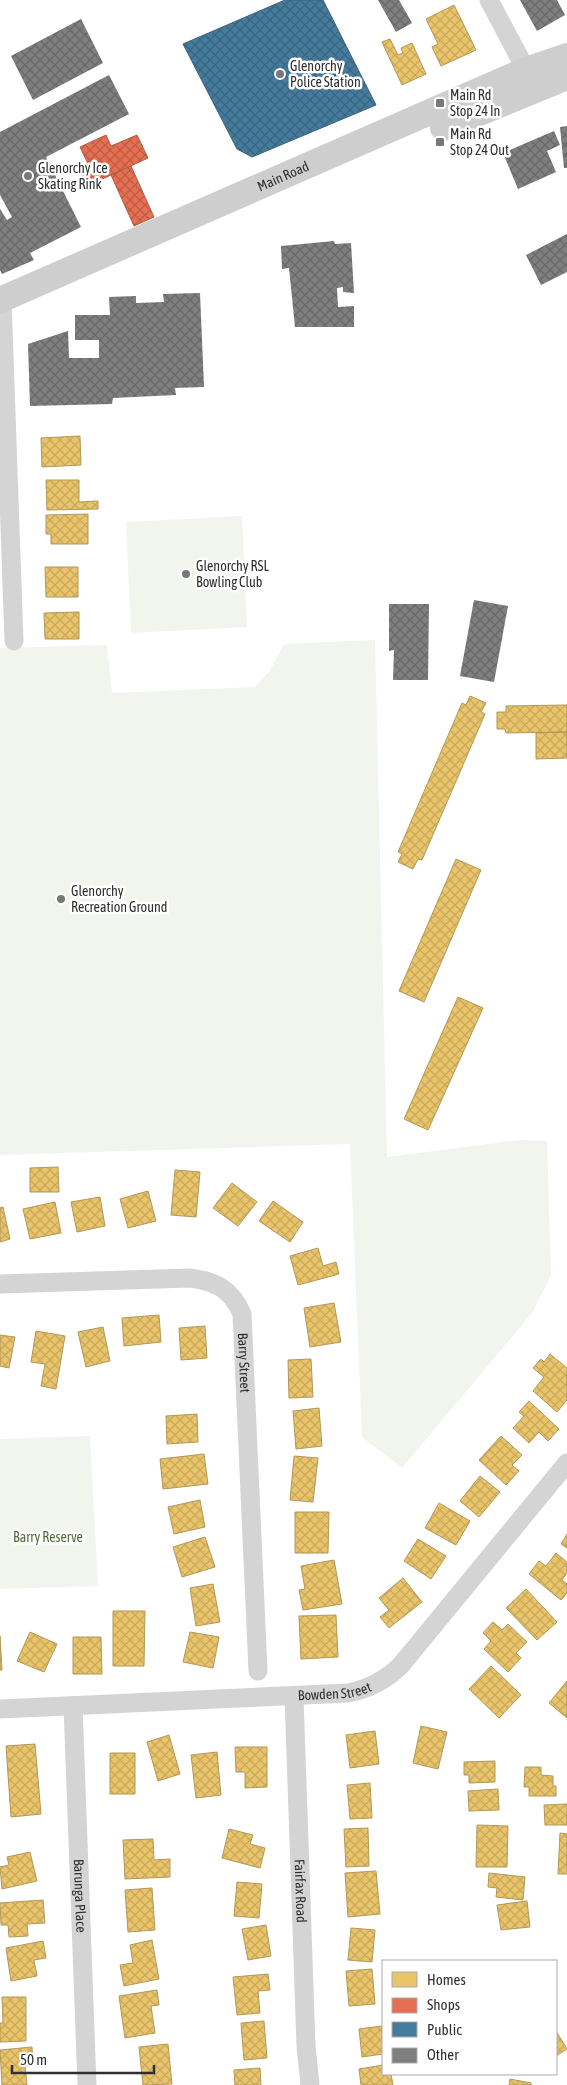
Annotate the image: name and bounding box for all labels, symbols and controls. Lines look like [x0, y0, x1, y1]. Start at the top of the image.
place label: Glenorchy Police Station [290, 58, 361, 90]
marker: Glenorchy Police Station [274, 68, 286, 80]
place label: Main Rd Stop 24 In [450, 87, 500, 119]
marker: Main Rd Stop 24 In [434, 97, 446, 109]
place label: Main Rd Stop 24 Out [450, 126, 509, 158]
marker: Main Rd Stop 24 Out [434, 136, 446, 148]
street label: Main Road [255, 158, 311, 194]
place label: Glenorchy Ice Skating Rink [38, 160, 108, 192]
marker: Glenorchy Ice Skating Rink [22, 170, 34, 182]
place label: Glenorchy RSL Bowling Club [196, 558, 269, 590]
marker: Glenorchy RSL Bowling Club [180, 568, 192, 580]
place label: Glenorchy Recreation Ground [71, 883, 167, 915]
marker: Glenorchy Recreation Ground [55, 893, 67, 905]
street label: Barry Street [235, 1333, 254, 1393]
park label: Barry Reserve [13, 1529, 83, 1545]
street label: Bowden Street [297, 1679, 374, 1703]
street label: Barunga Place [71, 1859, 89, 1933]
street label: Fairfax Road [292, 1859, 310, 1923]
legend [382, 1960, 557, 2075]
text: Homes [427, 1971, 466, 1988]
text: Shops [427, 1996, 460, 2013]
text: Public [427, 2021, 462, 2038]
scale bar [12, 2042, 155, 2074]
text: Other [427, 2046, 459, 2063]
text: 50 m [20, 2051, 47, 2068]

